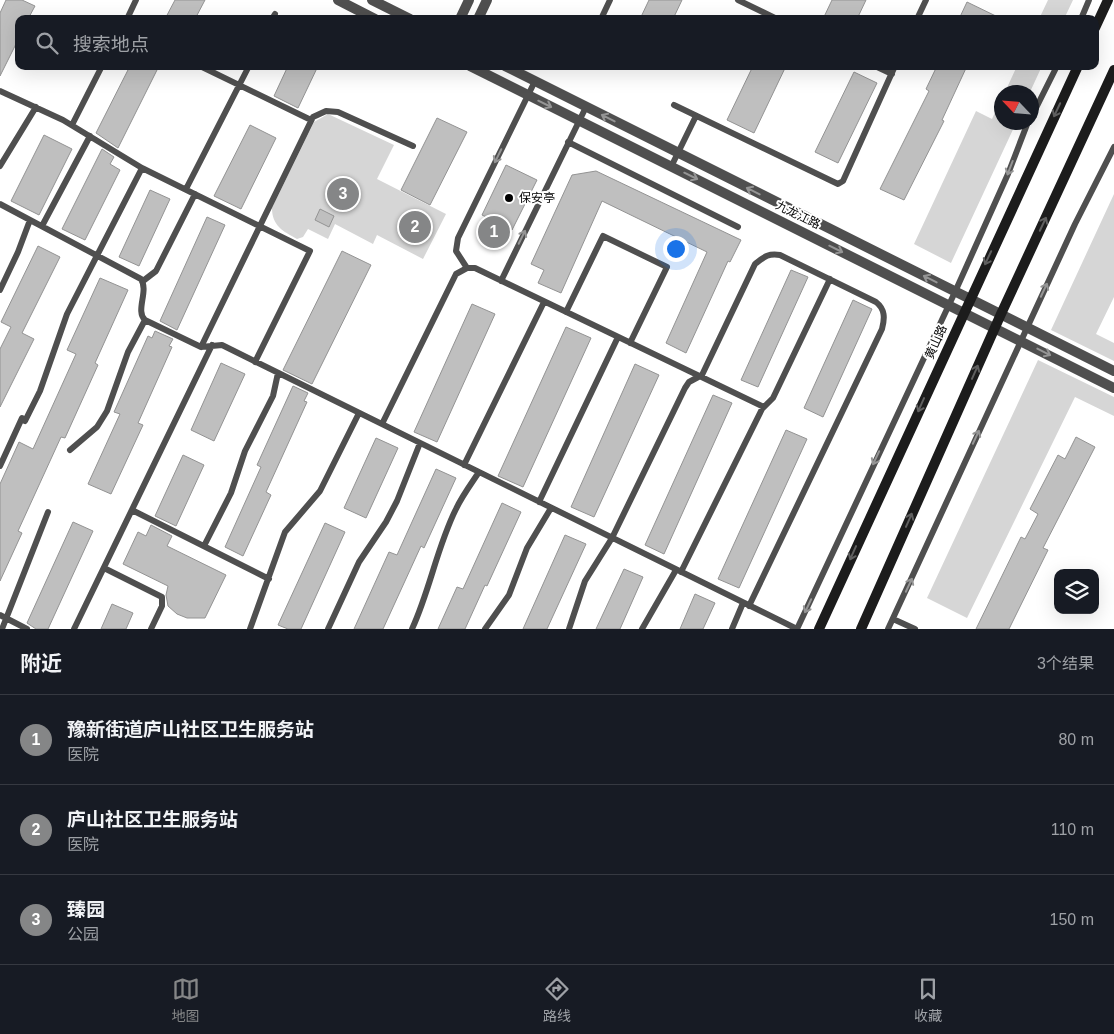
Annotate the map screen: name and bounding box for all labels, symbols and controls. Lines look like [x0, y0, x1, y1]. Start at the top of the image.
search box [15, 15, 1099, 70]
icon: search [33, 29, 61, 57]
text: 搜索地点 [73, 34, 149, 55]
north arrow [994, 85, 1039, 130]
one-way arrow [537, 100, 552, 109]
one-way arrow [1052, 103, 1062, 118]
one-way arrow [601, 113, 616, 122]
one-way arrow [493, 148, 502, 163]
one-way arrow [1005, 160, 1014, 175]
one-way arrow [683, 171, 698, 181]
pin: 3 [327, 175, 359, 213]
one-way arrow [746, 185, 761, 195]
place label: 保安亭 [519, 191, 555, 205]
marker: 保安亭 [503, 192, 515, 204]
street label: 九龙江路 [773, 198, 823, 232]
pin: 2 [399, 208, 431, 246]
pin: 1 [478, 213, 510, 251]
one-way arrow [1038, 217, 1048, 232]
one-way arrow [518, 230, 527, 245]
your location [663, 236, 689, 262]
one-way arrow [828, 244, 843, 254]
one-way arrow [983, 250, 993, 265]
one-way arrow [922, 274, 937, 284]
one-way arrow [1040, 282, 1050, 297]
street label: 黄山路 [922, 323, 950, 361]
one-way arrow [1037, 347, 1052, 357]
one-way arrow [971, 365, 981, 380]
one-way arrow [915, 398, 925, 413]
one-way arrow [972, 430, 982, 445]
one-way arrow [871, 450, 881, 465]
one-way arrow [905, 513, 915, 528]
one-way arrow [848, 545, 858, 560]
map controls [1054, 569, 1099, 614]
button: layers [1054, 569, 1099, 614]
one-way arrow [904, 578, 914, 593]
one-way arrow [803, 598, 812, 613]
text: 附近 [20, 652, 62, 675]
text: 3个结果 [1037, 655, 1094, 672]
text: 豫新街道庐山社区卫生服务站 [67, 719, 314, 740]
text: 1 [32, 731, 40, 748]
text: 80 m [1058, 731, 1094, 748]
text: 医院 [67, 746, 99, 763]
text: 庐山社区卫生服务站 [67, 809, 238, 830]
text: 2 [32, 821, 40, 838]
text: 110 m [1051, 821, 1094, 838]
text: 医院 [67, 836, 99, 853]
text: 臻园 [67, 899, 105, 920]
text: 3 [32, 911, 40, 928]
text: 150 m [1050, 911, 1094, 928]
text: 公园 [67, 926, 99, 943]
tab: 地图 [172, 975, 200, 1025]
tab: 路线 [543, 975, 571, 1025]
tab: 收藏 [914, 975, 942, 1025]

